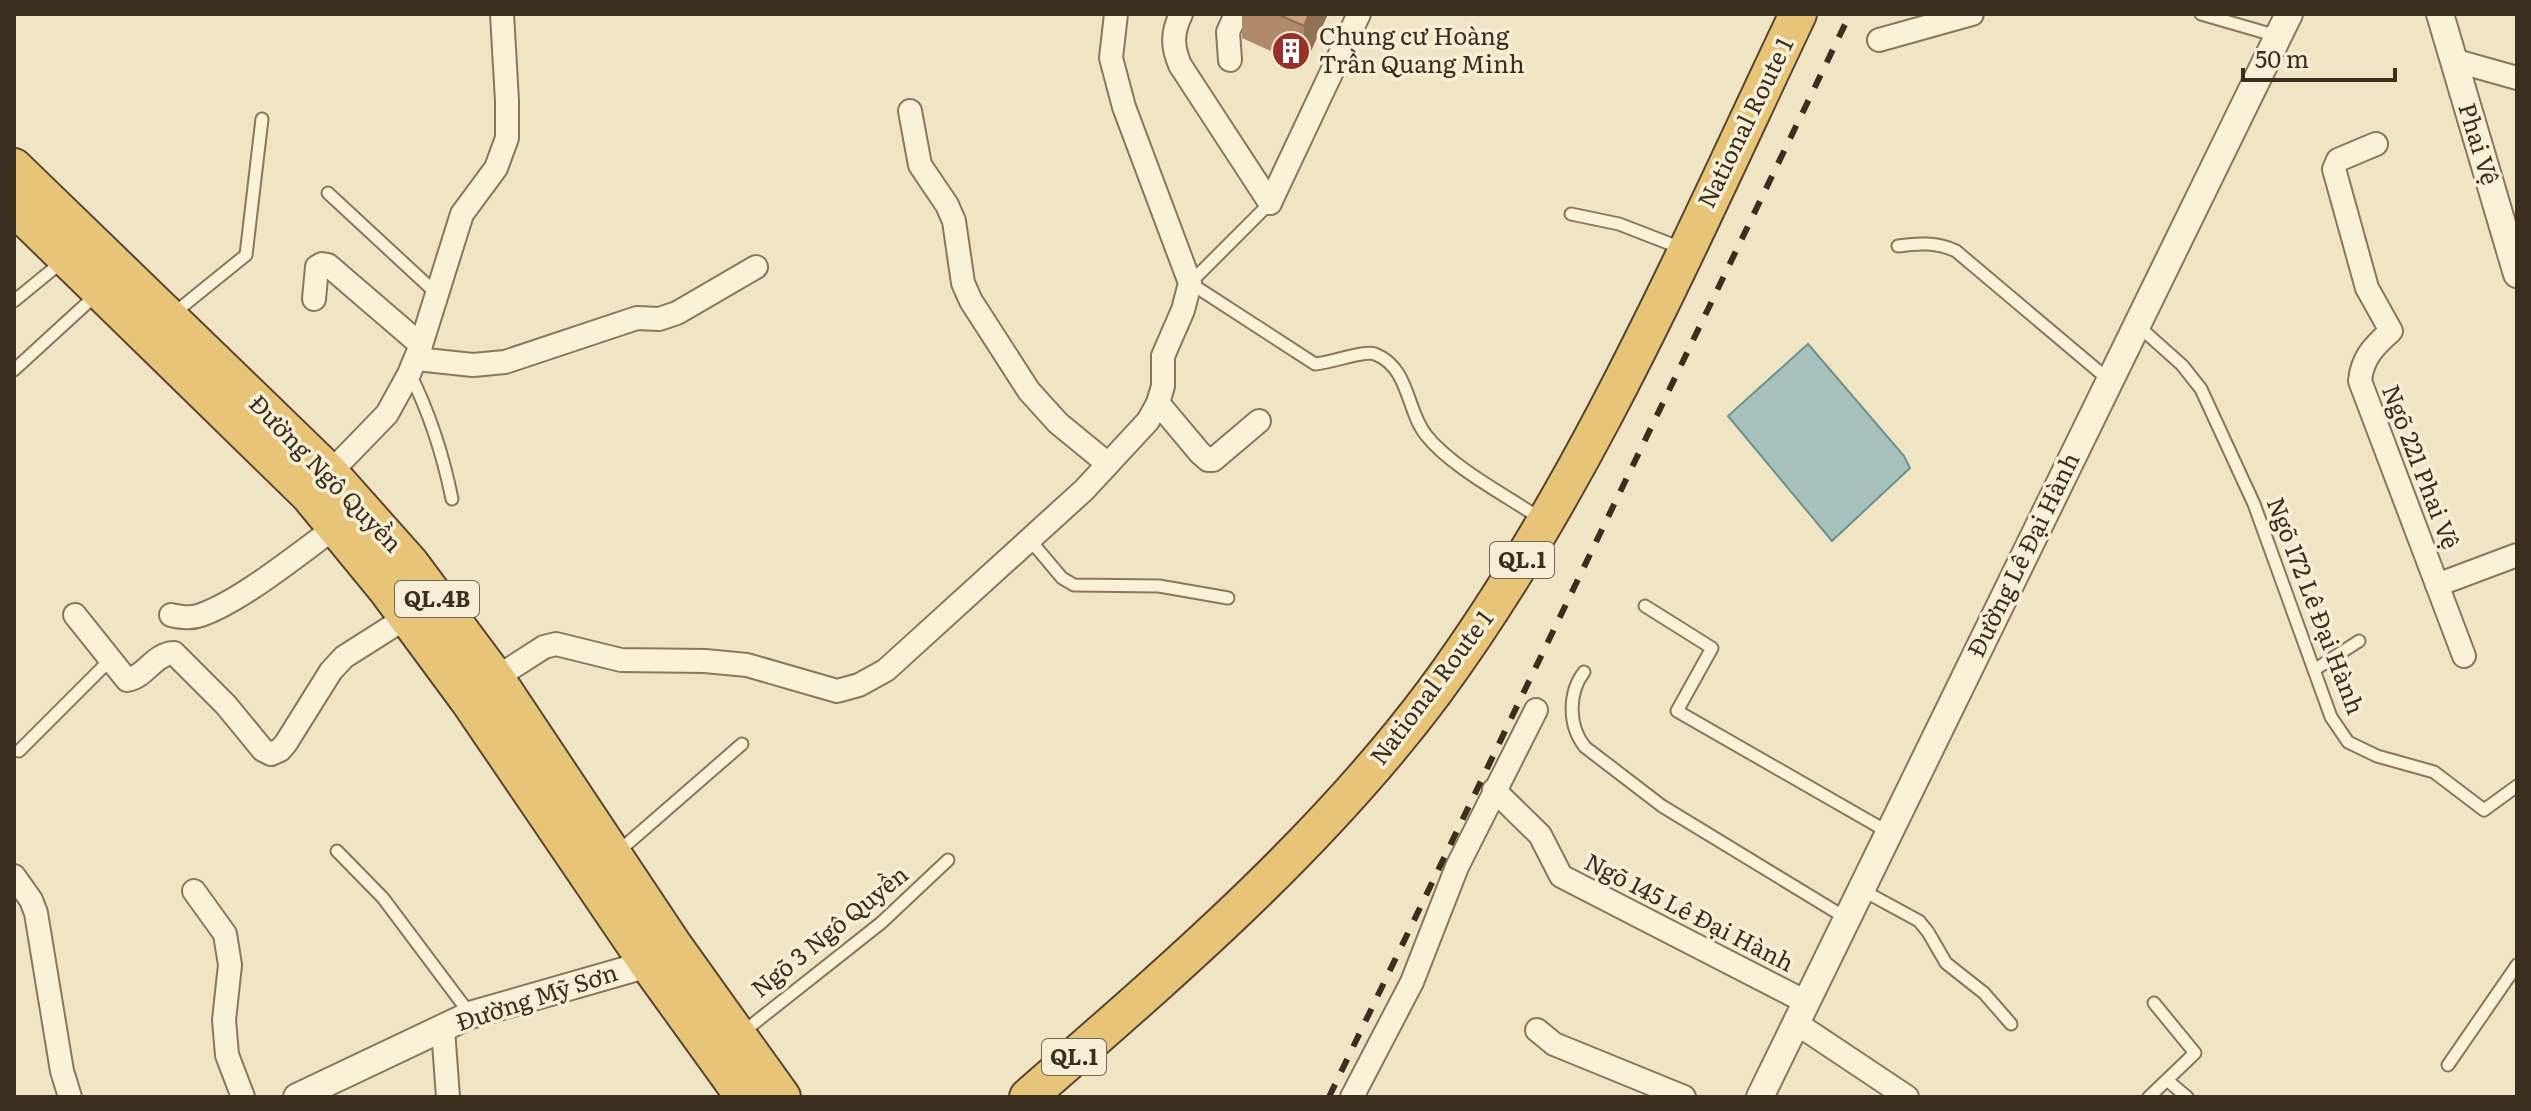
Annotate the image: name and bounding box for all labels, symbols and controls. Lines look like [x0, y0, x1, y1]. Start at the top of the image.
place label: Chung cư Hoàng Trần Quang Minh [1319, 17, 1525, 80]
building icon: Chung cư Hoàng Trần Quang Minh [1270, 30, 1312, 72]
street label: National Route 1 [1687, 30, 1800, 213]
scale bar [2243, 32, 2395, 82]
text: 50 m [2255, 40, 2309, 75]
street label: Phai Vệ [2451, 98, 2509, 188]
street label: Ngõ 221 Phai Vệ [2375, 379, 2470, 553]
street label: Đường Ngô Quyền [242, 385, 412, 559]
street label: Đường Lê Đại Hành [1957, 445, 2087, 662]
street label: Ngõ 172 Lê Đại Hành [2260, 491, 2375, 719]
road number: QL.1 [1490, 542, 1554, 578]
road number: QL.4B [395, 581, 479, 617]
street label: National Route 1 [1360, 602, 1500, 771]
street label: Ngõ 145 Lê Đại Hành [1579, 843, 1801, 979]
street label: Ngõ 3 Ngô Quyền [742, 856, 915, 1004]
street label: Đường Mỹ Sơn [451, 953, 622, 1038]
road number: QL.1 [1042, 1039, 1106, 1075]

